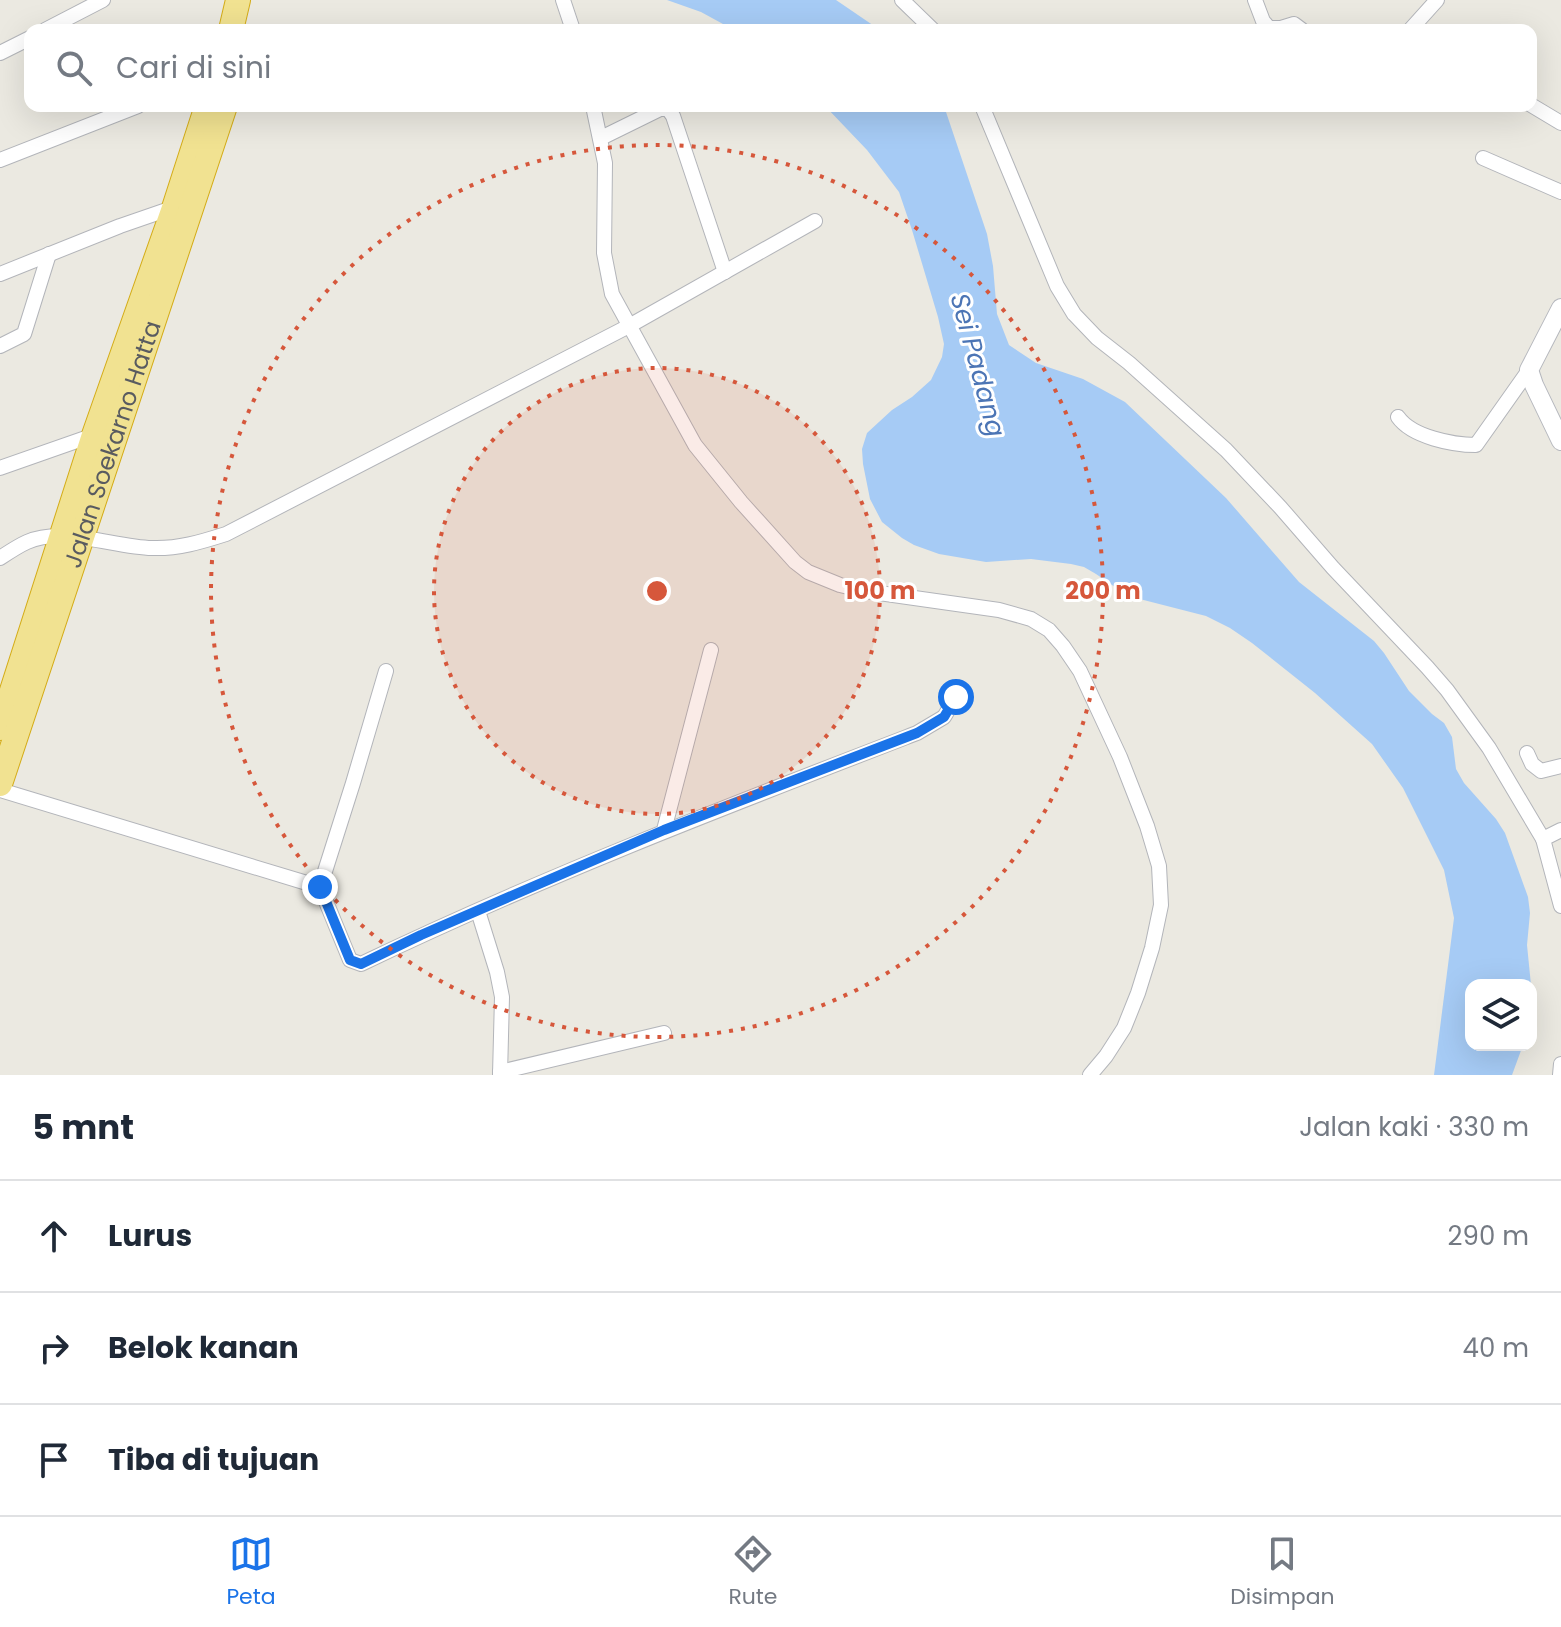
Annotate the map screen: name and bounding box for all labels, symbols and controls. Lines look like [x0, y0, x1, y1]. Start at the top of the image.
search box [24, 24, 1537, 112]
icon: search [52, 46, 96, 90]
text: Cari di sini [116, 46, 271, 89]
water label: Sei Padang [942, 289, 1014, 441]
street label: Jalan Soekarno Hatta [56, 316, 169, 572]
text: 100 m [845, 574, 915, 607]
text: 200 m [1065, 574, 1141, 607]
centre of rings [643, 577, 671, 605]
route start [938, 679, 974, 715]
route end [302, 869, 338, 905]
map controls [1465, 979, 1537, 1051]
button: layers [1465, 979, 1537, 1051]
text: 5 mnt [32, 1103, 134, 1151]
text: Jalan kaki · 330 m [1299, 1109, 1529, 1145]
icon: ahead [32, 1214, 76, 1258]
text: Lurus [108, 1214, 192, 1257]
text: 290 m [1448, 1218, 1529, 1254]
icon: right [32, 1326, 76, 1370]
text: Belok kanan [108, 1326, 299, 1369]
text: 40 m [1463, 1330, 1529, 1366]
icon: arrive [32, 1438, 76, 1482]
text: Tiba di tujuan [108, 1438, 319, 1481]
tab: Peta [226, 1532, 276, 1613]
tab: Rute [728, 1532, 778, 1613]
tab: Disimpan [1230, 1532, 1335, 1613]

